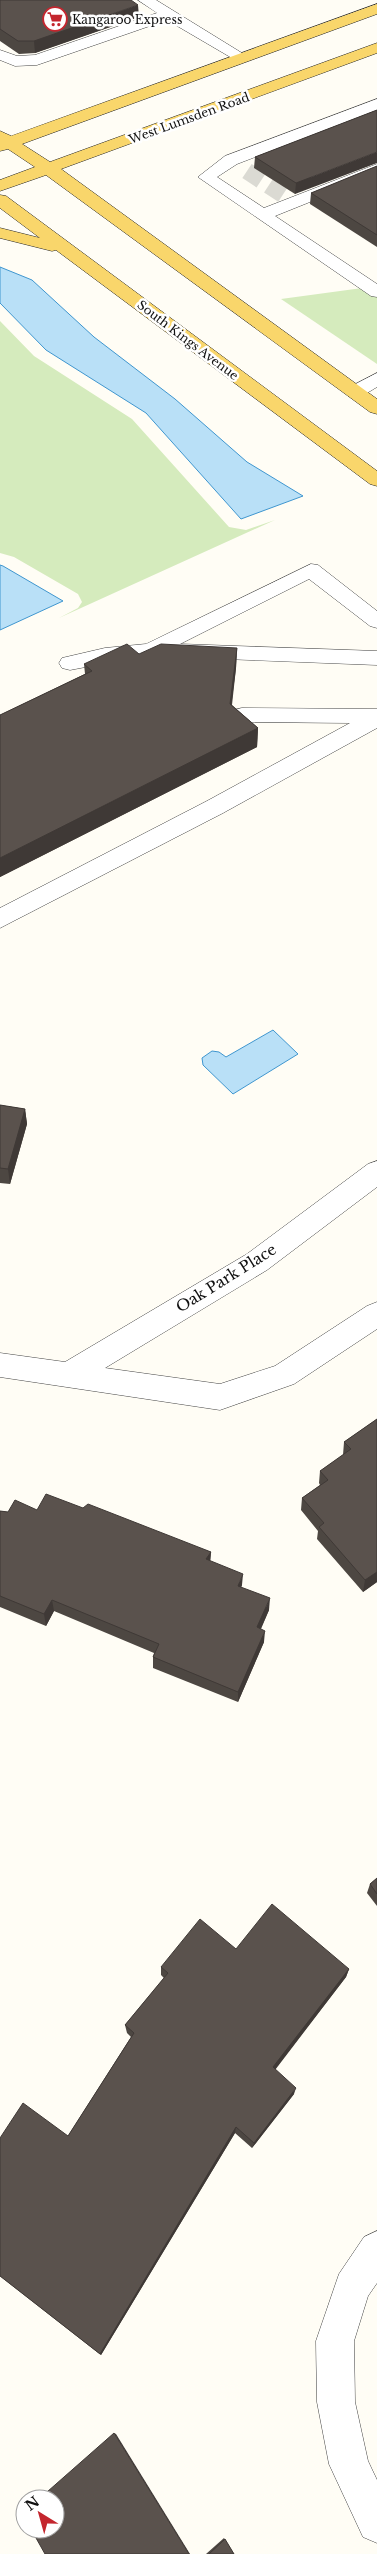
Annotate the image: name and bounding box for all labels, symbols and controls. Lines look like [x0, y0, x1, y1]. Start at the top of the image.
supermarket icon: Kangaroo Express [42, 6, 68, 32]
place label: Kangaroo Express [72, 12, 182, 27]
street label: West Lumsden Road [126, 89, 251, 147]
street label: South Kings Avenue [134, 297, 242, 383]
street label: Oak Park Place [172, 1240, 280, 1316]
north arrow [15, 2489, 65, 2539]
text: N [22, 2492, 43, 2515]

